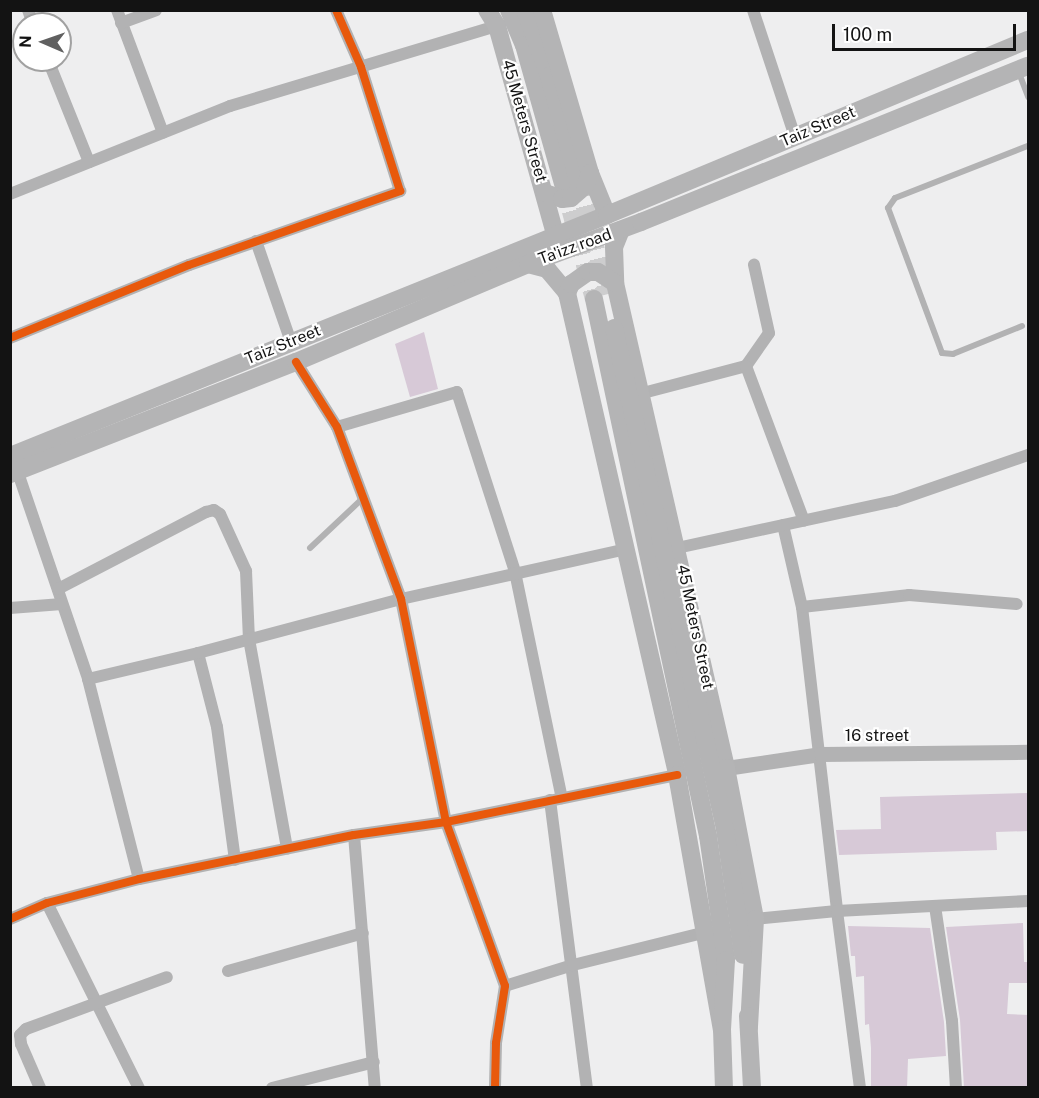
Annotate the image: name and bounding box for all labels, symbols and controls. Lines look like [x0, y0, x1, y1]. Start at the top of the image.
north arrow [12, 12, 72, 72]
scale bar [835, 12, 1020, 50]
text: 100 m [843, 24, 892, 45]
text: N [16, 35, 35, 48]
street label: 45 Meters Street [497, 57, 551, 185]
street label: Taiz Street [778, 103, 858, 151]
street label: Ta'izz road [536, 225, 614, 269]
street label: Taiz Street [242, 321, 324, 369]
street label: 45 Meters Street [672, 563, 718, 691]
street label: 16 street [845, 726, 909, 746]

